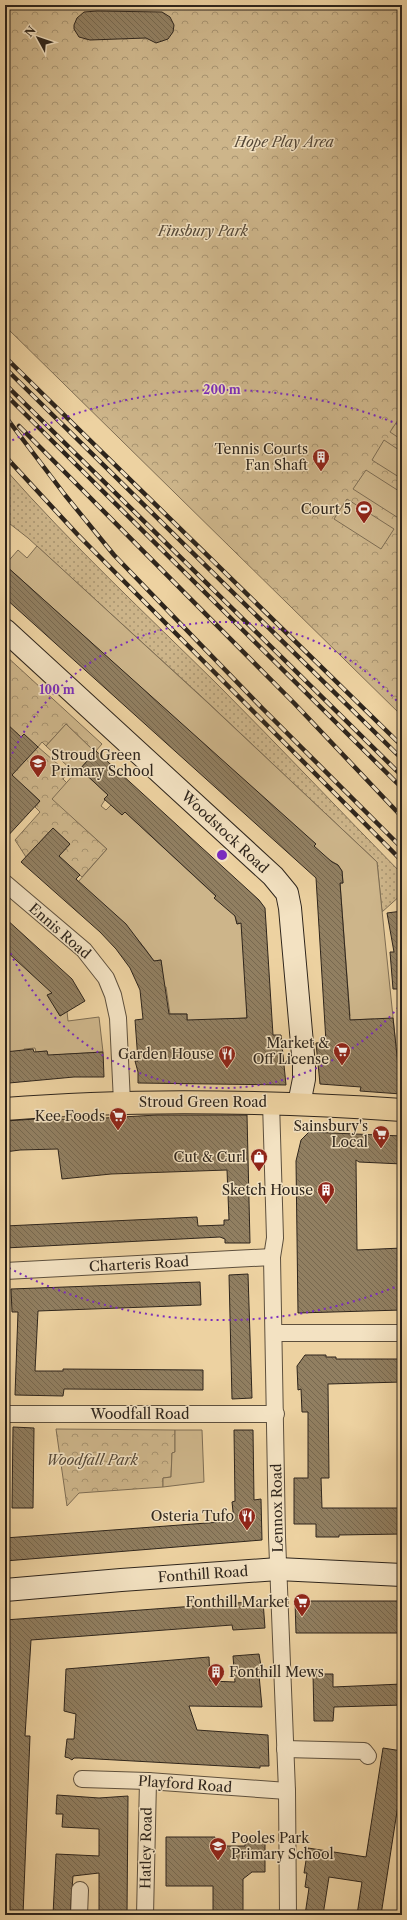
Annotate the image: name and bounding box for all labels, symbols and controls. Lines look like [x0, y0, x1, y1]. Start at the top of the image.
north arrow [18, 18, 58, 58]
text: N [22, 23, 39, 40]
park label: Hope Play Area [233, 133, 334, 151]
park label: Finsbury Park [157, 222, 249, 240]
text: 200 m [203, 382, 241, 397]
place label: Tennis Courts Fan Shaft [214, 440, 308, 474]
building icon: Tennis Courts Fan Shaft [311, 447, 331, 472]
sports icon: Court 5 [354, 499, 374, 524]
place label: Court 5 [301, 500, 351, 518]
text: 100 m [39, 682, 75, 697]
place label: Stroud Green Primary School [51, 746, 154, 780]
school or university icon: Stroud Green Primary School [28, 753, 48, 778]
street label: Woodstock Road [177, 786, 273, 877]
centre of rings [215, 848, 229, 862]
street label: Ennis Road [25, 899, 95, 963]
place label: Market & Off License [253, 1034, 330, 1068]
supermarket icon: Market & Off License [332, 1041, 352, 1066]
restaurant icon: Garden House [217, 1044, 237, 1069]
place label: Garden House [118, 1045, 214, 1063]
street label: Stroud Green Road [139, 1093, 268, 1111]
supermarket icon: Kee Foods [108, 1106, 128, 1131]
place label: Kee Foods [35, 1107, 105, 1125]
place label: Sainsbury's Local [293, 1117, 368, 1151]
supermarket icon: Sainsbury's Local [371, 1124, 391, 1149]
shop icon: Cut & Curl [249, 1147, 269, 1172]
place label: Cut & Curl [173, 1148, 246, 1166]
building icon: Sketch House [316, 1180, 336, 1205]
place label: Sketch House [222, 1181, 313, 1199]
street label: Charteris Road [88, 1252, 190, 1276]
street label: Woodfall Road [90, 1405, 190, 1423]
park label: Woodfall Park [46, 1451, 139, 1469]
street label: Lennox Road [267, 1463, 287, 1553]
restaurant icon: Osteria Tufo [237, 1506, 257, 1531]
place label: Osteria Tufo [151, 1507, 234, 1525]
street label: Fonthill Road [157, 1562, 249, 1586]
supermarket icon: Fonthill Market [292, 1592, 312, 1617]
place label: Fonthill Market [185, 1593, 289, 1611]
building icon: Fonthill Mews [206, 1662, 226, 1687]
place label: Fonthill Mews [229, 1663, 324, 1681]
street label: Playford Road [137, 1772, 233, 1796]
street label: Hatley Road [136, 1807, 156, 1889]
place label: Pooles Park Primary School [231, 1829, 334, 1863]
school or university icon: Pooles Park Primary School [208, 1836, 228, 1861]

